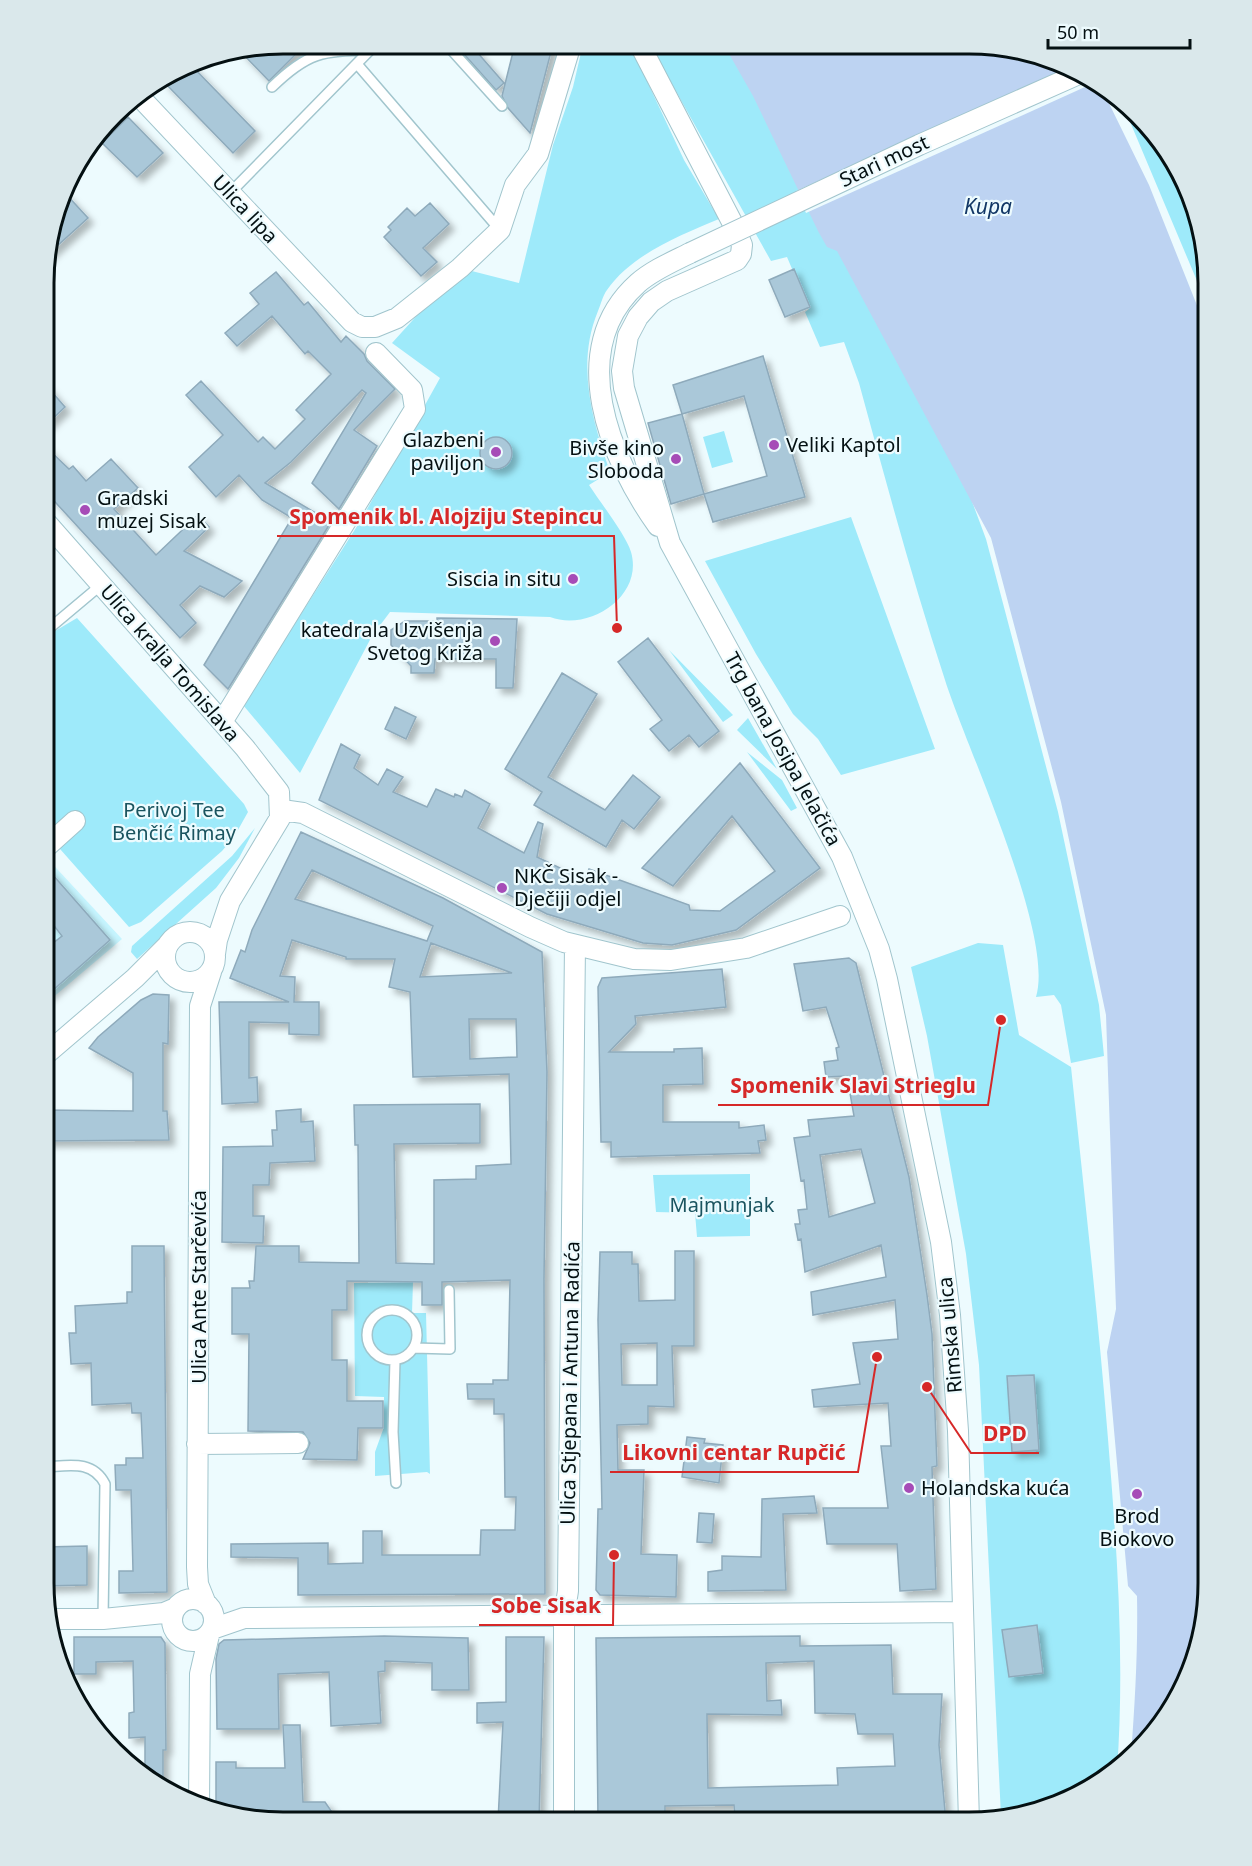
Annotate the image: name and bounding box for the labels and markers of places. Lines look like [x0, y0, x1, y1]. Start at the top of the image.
place label: Glazbeni paviljon [403, 426, 484, 476]
place label: Veliki Kaptol [786, 431, 901, 458]
place label: Bivše kino Sloboda [569, 434, 664, 484]
marker: Veliki Kaptol [767, 438, 781, 452]
marker: Glazbeni paviljon [489, 445, 503, 459]
marker: Bivše kino Sloboda [669, 452, 683, 466]
place label: Gradski muzej Sisak [97, 484, 207, 534]
callout: Spomenik bl. Alojziju Stepincu [277, 497, 614, 536]
marker: Gradski muzej Sisak [78, 503, 92, 517]
place label: Siscia in situ [447, 565, 561, 592]
marker: Siscia in situ [566, 572, 580, 586]
place label: katedrala Uzvišenja Svetog Križa [301, 616, 483, 666]
marker: katedrala Uzvišenja Svetog Križa [488, 634, 502, 648]
place label: NKČ Sisak - Dječiji odjel [514, 862, 621, 912]
marker: NKČ Sisak - Dječiji odjel [495, 881, 509, 895]
callout: Spomenik Slavi Strieglu [718, 1066, 988, 1105]
callout: DPD [971, 1414, 1039, 1453]
callout: Likovni centar Rupčić [610, 1433, 858, 1472]
place label: Holandska kuća [921, 1474, 1070, 1501]
marker: Holandska kuća [902, 1481, 916, 1495]
marker: Brod Biokovo [1130, 1487, 1144, 1501]
place label: Brod Biokovo [1100, 1502, 1174, 1552]
callout: Sobe Sisak [479, 1586, 613, 1625]

